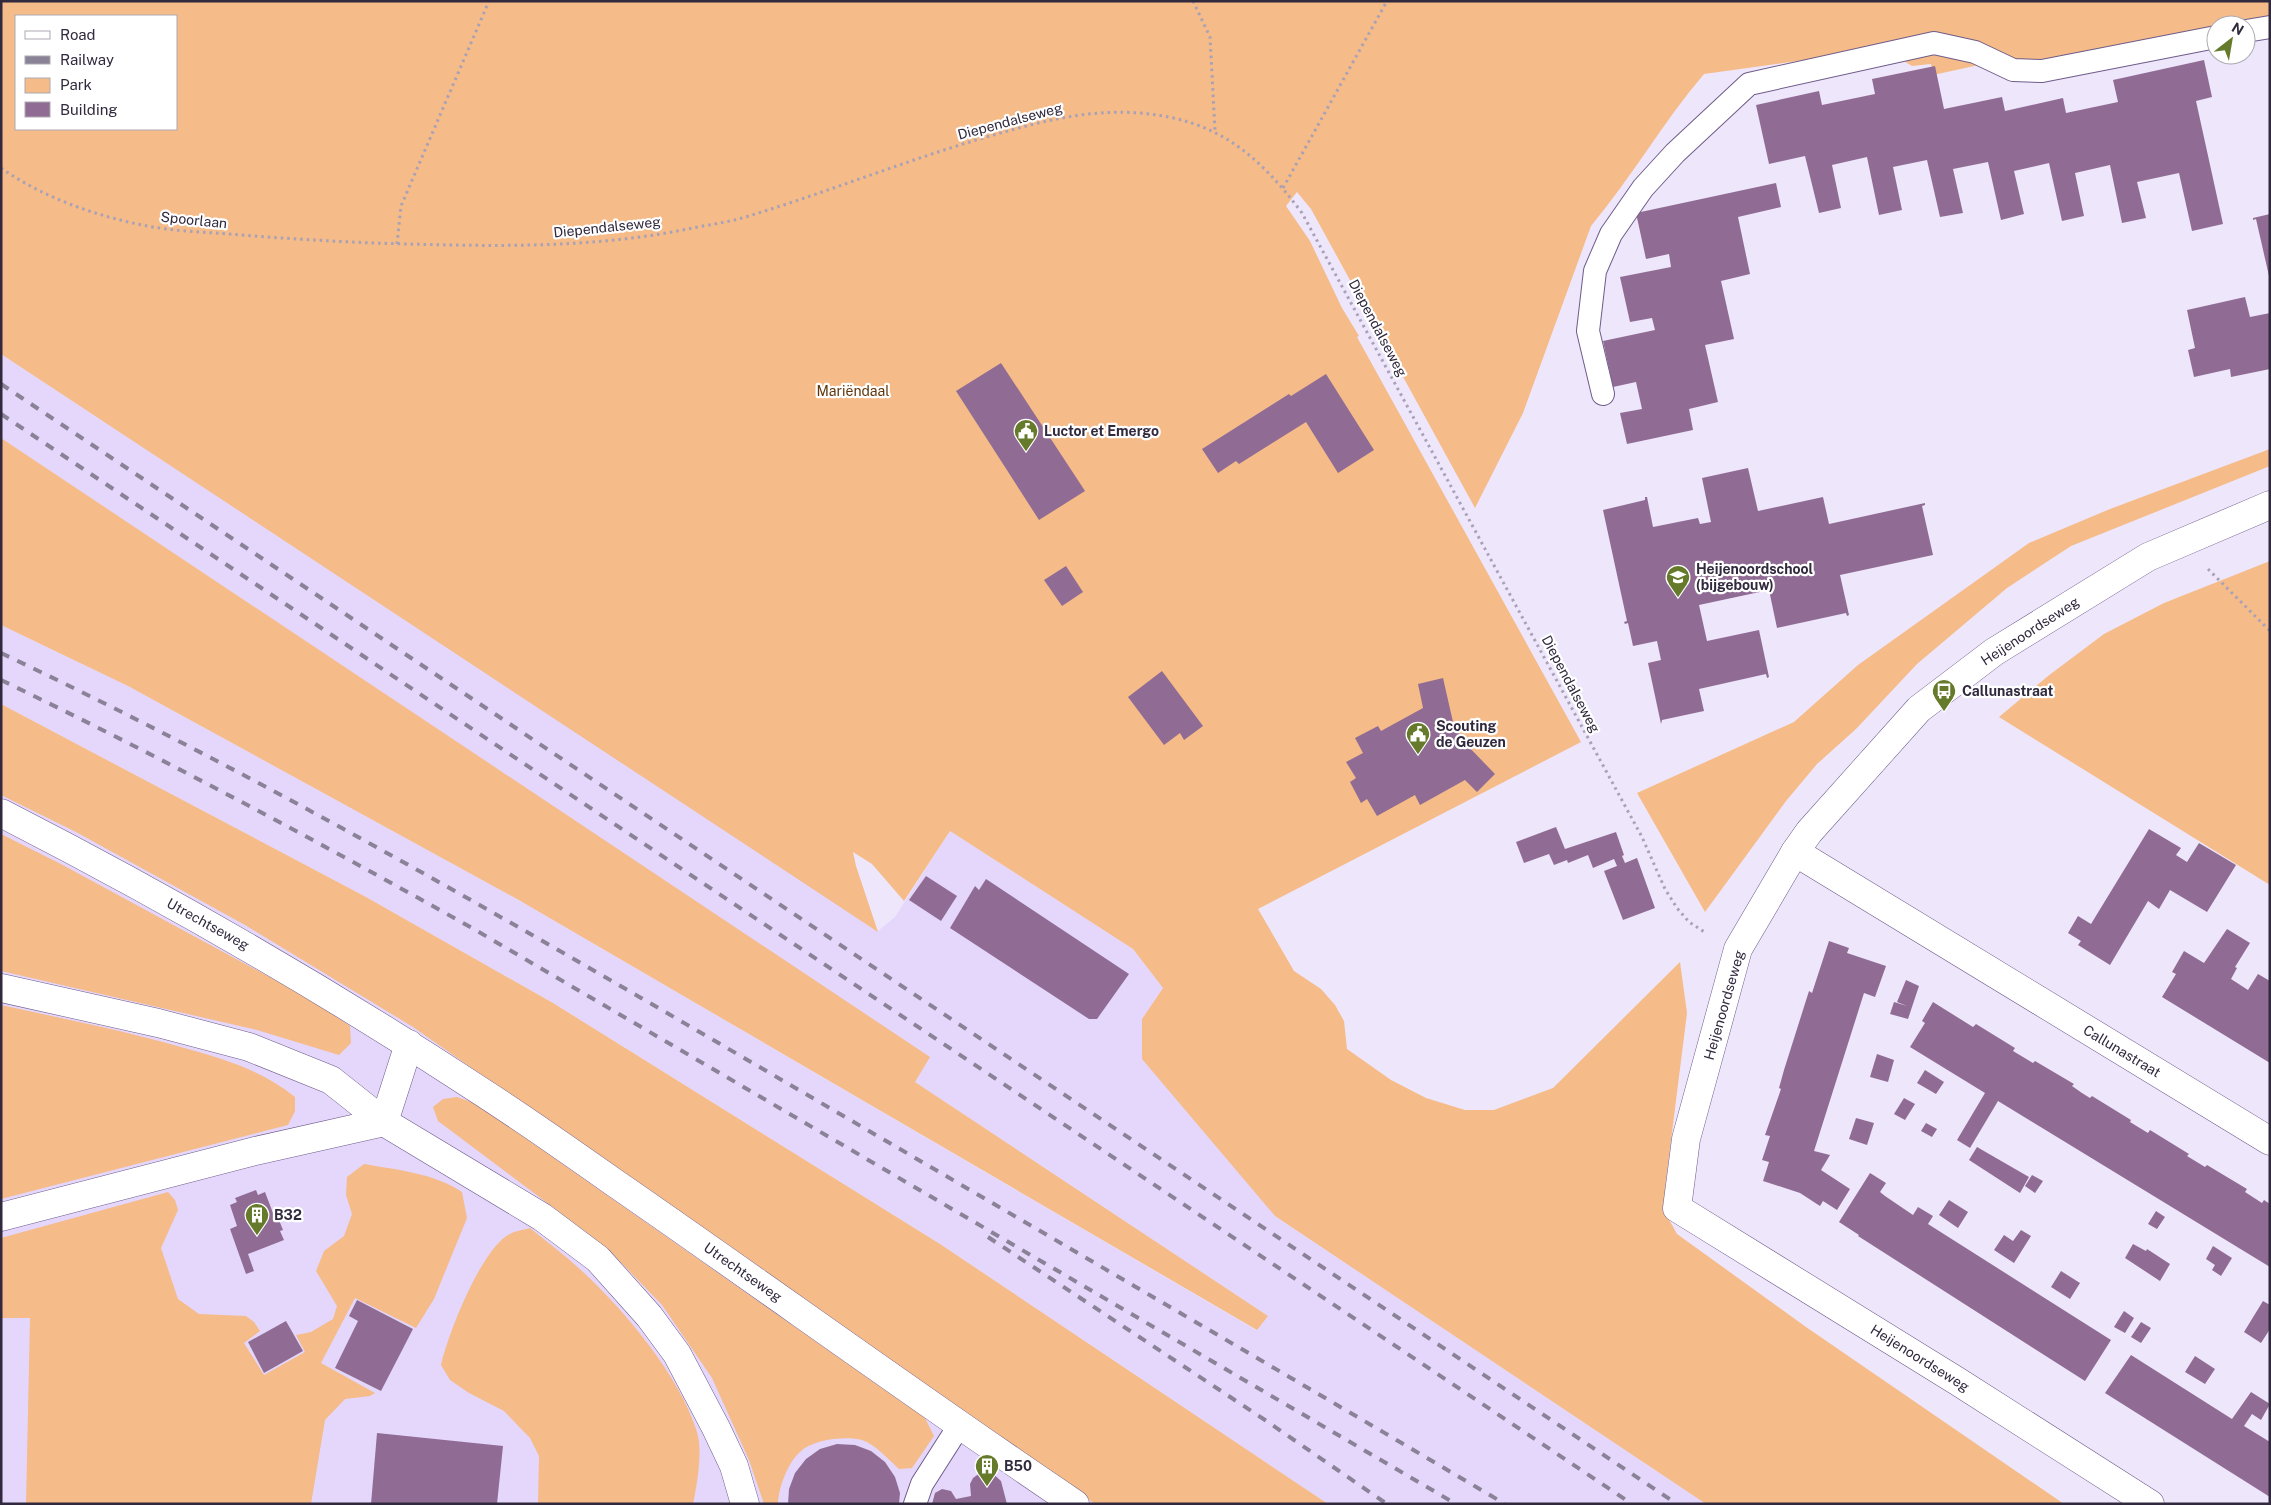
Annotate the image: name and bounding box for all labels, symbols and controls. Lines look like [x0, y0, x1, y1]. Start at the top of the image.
legend [15, 15, 178, 130]
north arrow [2206, 15, 2256, 65]
text: N [2229, 19, 2247, 39]
text: Road [60, 26, 96, 43]
text: Railway [60, 51, 114, 68]
text: Park [60, 76, 92, 93]
street label: Diependalseweg [956, 99, 1064, 143]
text: Building [60, 101, 118, 118]
street label: Spoorlaan [160, 209, 228, 231]
street label: Diependalseweg [553, 213, 662, 241]
street label: Diependalseweg [1346, 277, 1411, 380]
park label: Mariëndaal [816, 383, 890, 399]
public building icon: Luctor et Emergo [1013, 418, 1039, 452]
place label: Luctor et Emergo [1044, 423, 1159, 439]
place label: Heijenoordschool (bijgebouw) [1696, 561, 1814, 593]
school or university icon: Heijenoordschool (bijgebouw) [1665, 564, 1691, 598]
street label: Heijenoordseweg [1978, 593, 2082, 669]
street label: Diependalseweg [1539, 633, 1604, 736]
bus stop icon: Callunastraat [1931, 678, 1957, 712]
place label: Callunastraat [1962, 683, 2054, 699]
place label: Scouting de Geuzen [1436, 718, 1506, 750]
public building icon: Scouting de Geuzen [1405, 721, 1431, 755]
street label: Utrechtseweg [164, 895, 252, 953]
street label: Heijenoordseweg [1701, 948, 1747, 1062]
street label: Callunastraat [2080, 1022, 2164, 1080]
building icon: B32 [244, 1202, 270, 1236]
place label: B32 [274, 1207, 302, 1223]
street label: Utrechtseweg [701, 1239, 785, 1305]
street label: Heijenoordseweg [1868, 1321, 1973, 1395]
building icon: B50 [974, 1453, 1000, 1487]
place label: B50 [1004, 1458, 1032, 1474]

